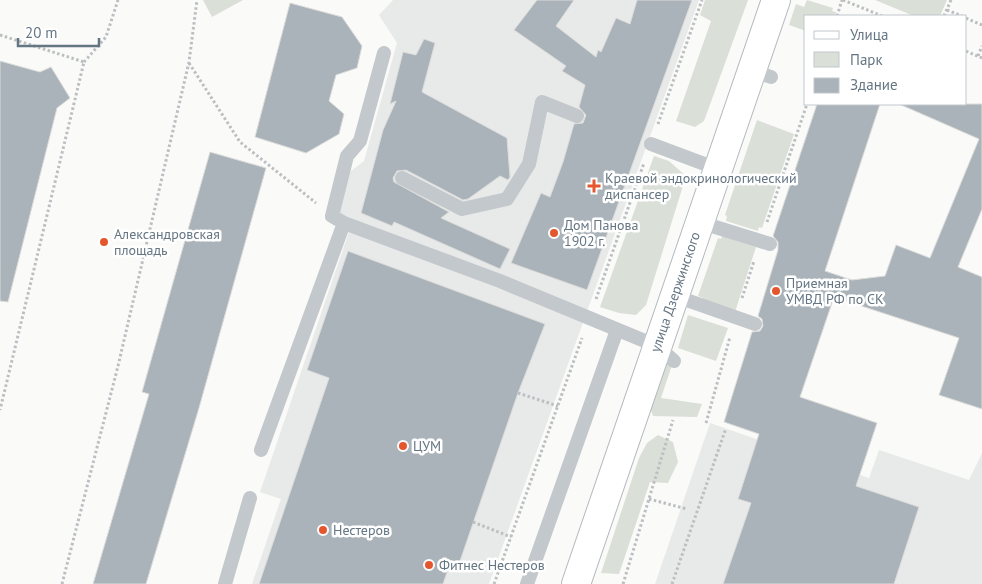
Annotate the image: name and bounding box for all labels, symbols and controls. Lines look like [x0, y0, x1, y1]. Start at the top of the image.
scale bar [18, 15, 99, 47]
legend [804, 15, 967, 105]
text: 20 m [25, 23, 58, 42]
text: Улица [850, 25, 888, 44]
text: Парк [850, 50, 883, 69]
text: Здание [850, 75, 898, 94]
place label: Краевой эндокринологический диспансер [605, 169, 797, 203]
marker: Краевой эндокринологический диспансер [587, 179, 601, 193]
place label: Дом Панова 1902 г. [564, 216, 639, 250]
place label: Александровская площадь [114, 225, 220, 259]
marker: Дом Панова 1902 г. [548, 227, 560, 239]
street label: улица Дзержинского [646, 229, 704, 355]
marker: Александровская площадь [98, 236, 110, 248]
place label: Приемная УМВД РФ по СК [786, 274, 884, 308]
marker: Приемная УМВД РФ по СК [770, 285, 782, 297]
place label: ЦУМ [413, 437, 441, 455]
marker: ЦУМ [397, 440, 409, 452]
place label: Нестеров [333, 521, 390, 539]
marker: Нестеров [317, 524, 329, 536]
place label: Фитнес Нестеров [439, 556, 545, 574]
marker: Фитнес Нестеров [423, 559, 435, 571]

